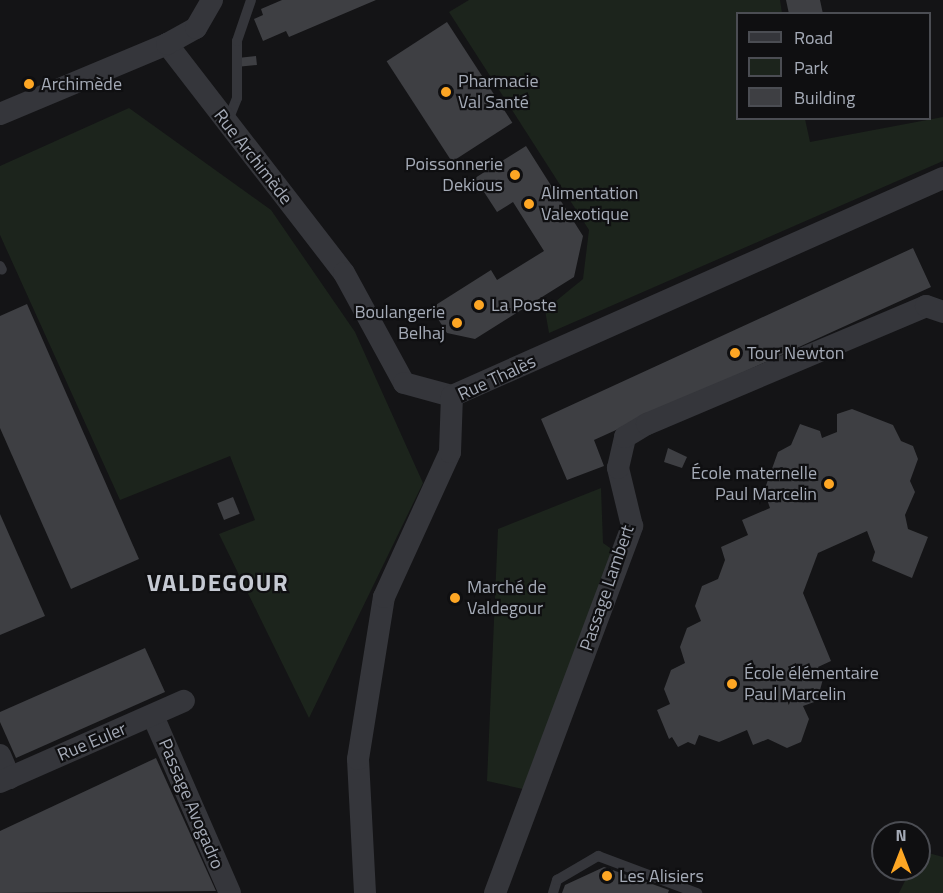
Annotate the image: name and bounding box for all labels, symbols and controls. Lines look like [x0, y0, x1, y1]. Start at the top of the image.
legend [736, 12, 931, 120]
text: Road [794, 24, 833, 51]
text: Park [794, 54, 828, 81]
place label: Pharmacie Val Santé [458, 71, 539, 113]
place label: Archimède [41, 73, 122, 95]
marker: Archimède [22, 77, 36, 91]
text: Building [794, 84, 855, 111]
marker: Pharmacie Val Santé [439, 85, 453, 99]
street label: Rue Archimède [209, 105, 297, 209]
place label: Poissonnerie Dekious [405, 154, 503, 196]
marker: Poissonnerie Dekious [508, 168, 522, 182]
place label: Alimentation Valexotique [541, 183, 638, 226]
marker: Alimentation Valexotique [522, 197, 536, 211]
place label: La Poste [491, 294, 556, 316]
marker: La Poste [472, 298, 486, 312]
place label: Boulangerie Belhaj [354, 302, 445, 344]
marker: Boulangerie Belhaj [450, 316, 464, 330]
place label: Tour Newton [747, 342, 844, 364]
marker: Tour Newton [728, 346, 742, 360]
street label: Rue Thalès [455, 351, 539, 405]
place label: École maternelle Paul Marcelin [691, 463, 817, 506]
marker: École maternelle Paul Marcelin [822, 477, 836, 491]
street label: Passage Lambert [575, 522, 639, 654]
district label: VALDEGOUR [147, 569, 289, 597]
place label: Marché de Valdegour [467, 577, 546, 620]
marker: Marché de Valdegour [448, 591, 462, 605]
place label: École élémentaire Paul Marcelin [744, 663, 879, 706]
marker: École élémentaire Paul Marcelin [725, 677, 739, 691]
street label: Rue Euler [54, 718, 130, 766]
street label: Passage Avogadro [154, 736, 228, 872]
north arrow [871, 821, 931, 881]
text: N [895, 823, 907, 847]
place label: Les Alisiers [619, 865, 704, 887]
marker: Les Alisiers [600, 869, 614, 883]

